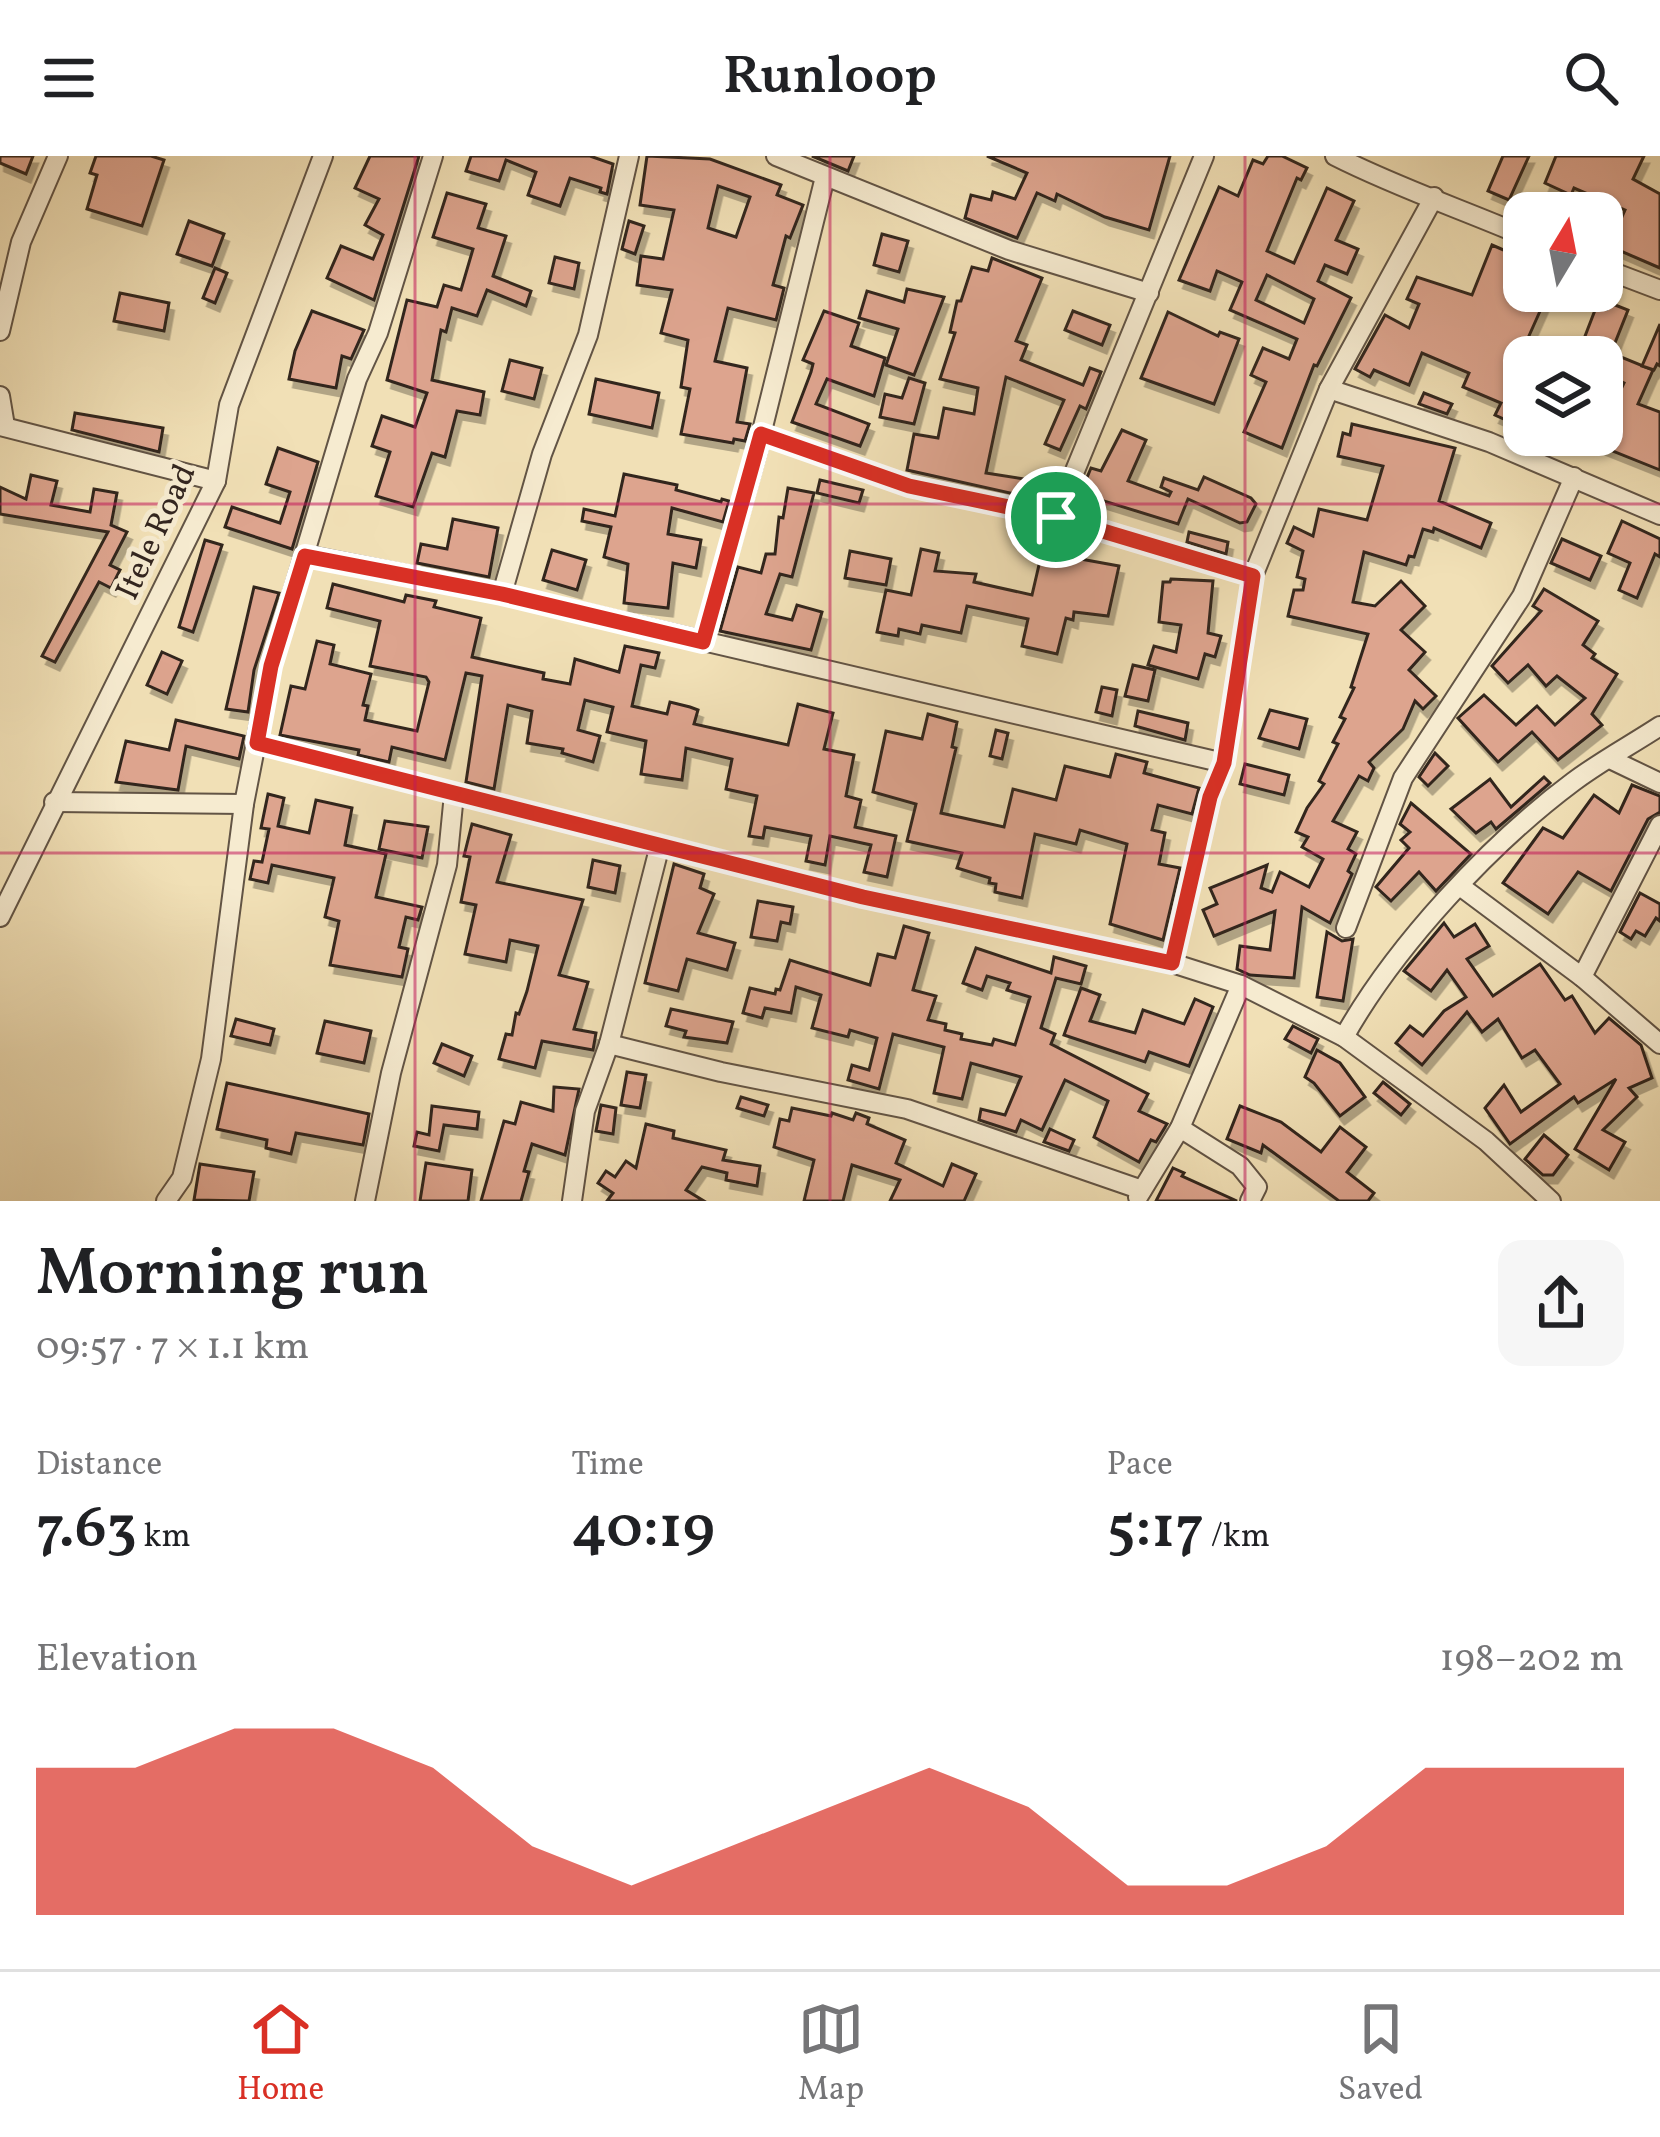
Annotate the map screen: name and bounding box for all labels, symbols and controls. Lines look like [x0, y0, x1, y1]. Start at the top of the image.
text: Runloop [723, 41, 937, 116]
icon: menu [36, 45, 102, 111]
icon: search [1558, 45, 1624, 111]
north arrow [1503, 192, 1623, 312]
map controls [1503, 192, 1623, 456]
button: layers [1503, 336, 1623, 456]
street label: Itele Road [106, 457, 209, 608]
pin [1005, 466, 1107, 568]
icon: arrive [1023, 484, 1089, 550]
text: Morning run [36, 1230, 429, 1322]
button: share [1498, 1240, 1624, 1366]
text: 09:57 · 7 × 1.1 km [36, 1321, 309, 1375]
text: Distance [36, 1443, 162, 1489]
text: Time [571, 1443, 644, 1489]
text: Pace [1107, 1443, 1173, 1489]
text: 7.63 [36, 1489, 137, 1572]
text: 40:19 [571, 1489, 715, 1572]
text: 5:17 [1107, 1489, 1204, 1572]
text: km [137, 1515, 191, 1561]
text: /km [1204, 1515, 1270, 1561]
text: Elevation [36, 1633, 198, 1687]
text: 198–202 m [1439, 1633, 1624, 1687]
tab: Home [237, 1996, 324, 2114]
tab: Map [798, 1996, 864, 2114]
tab: Saved [1338, 1996, 1423, 2114]

